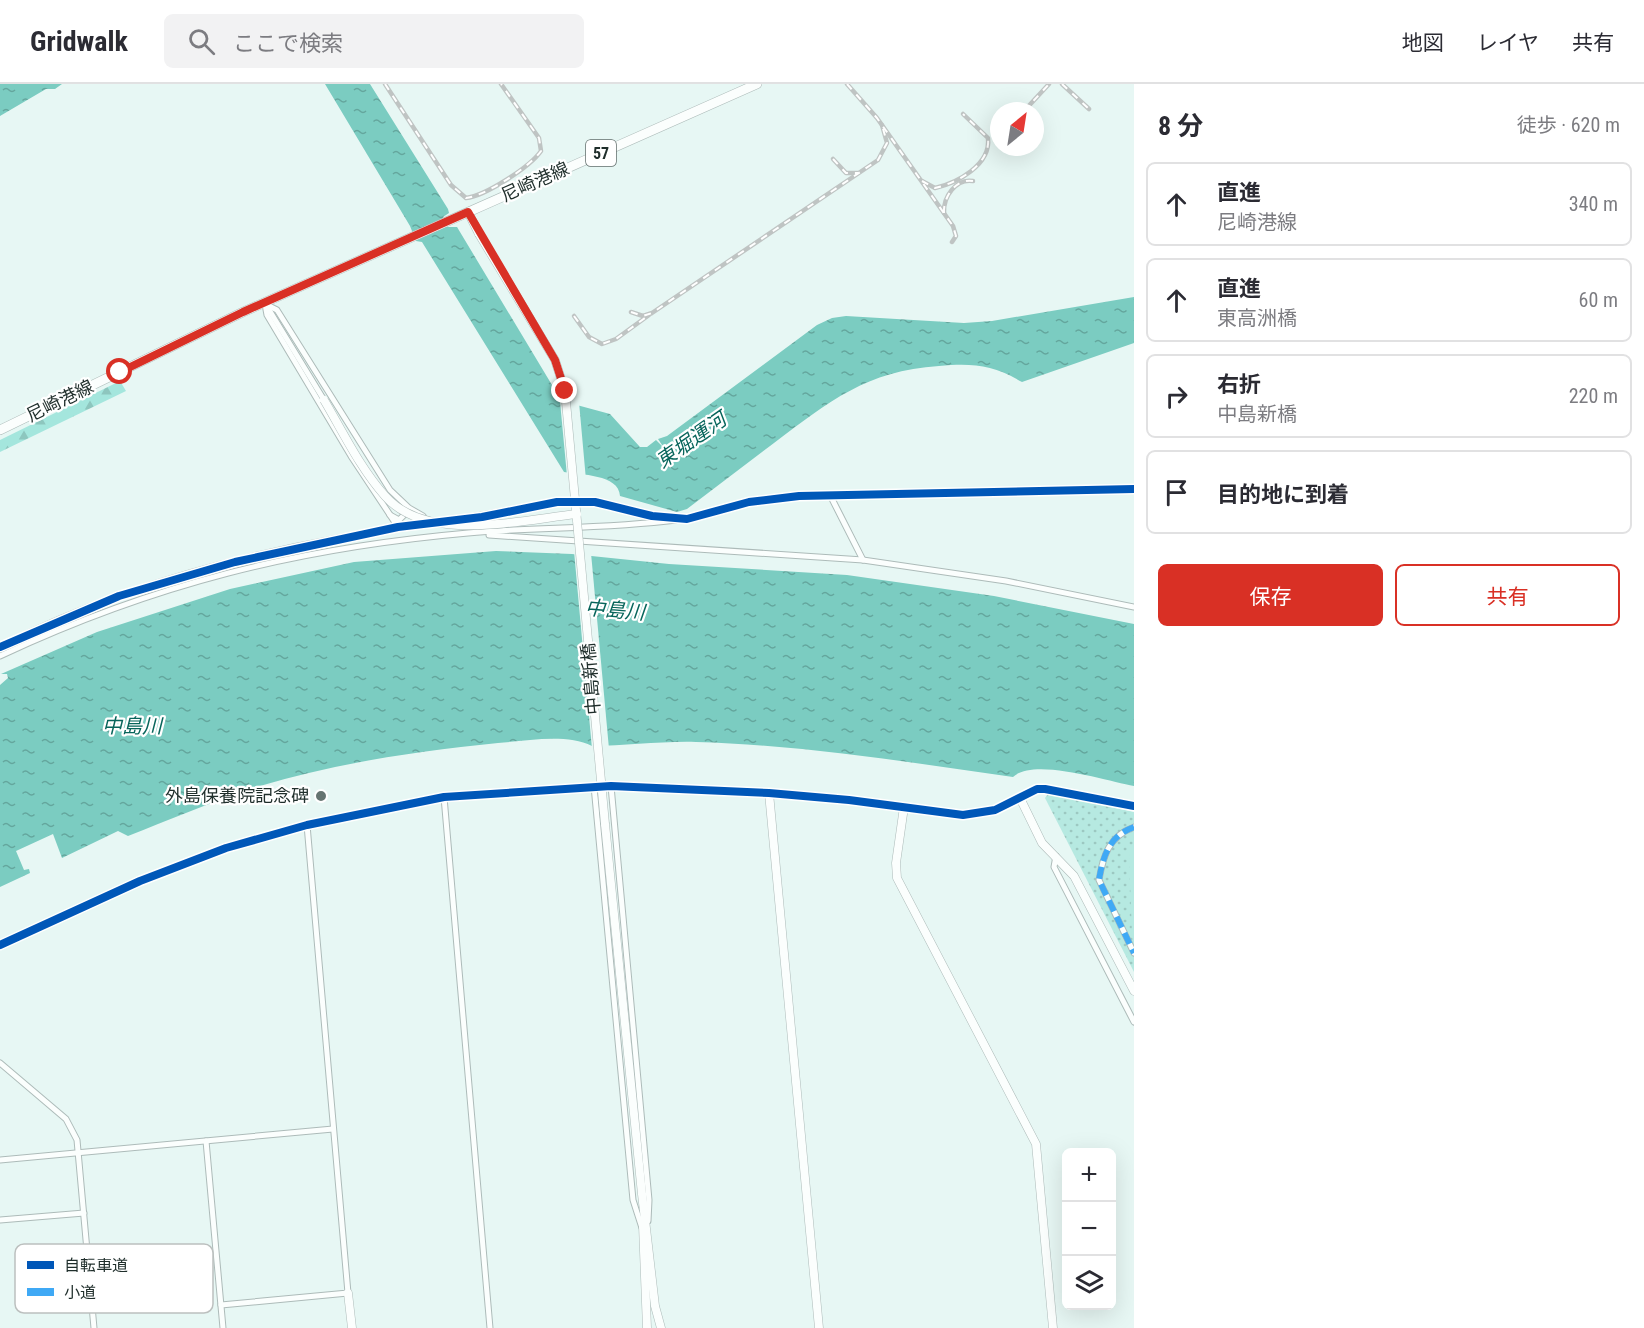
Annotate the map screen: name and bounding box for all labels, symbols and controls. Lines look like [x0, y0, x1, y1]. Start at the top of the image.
search box [164, 14, 584, 68]
text: Gridwalk [30, 25, 128, 58]
icon: search [185, 25, 218, 58]
text: ここで検索 [233, 31, 343, 56]
text: 地図 [1402, 31, 1444, 55]
text: レイヤ [1477, 31, 1539, 55]
text: 共有 [1572, 31, 1614, 55]
north arrow [990, 102, 1044, 156]
text: 8 分 [1158, 111, 1203, 141]
text: 徒歩 · 620 m [1517, 113, 1620, 137]
road number: 57 [586, 140, 616, 166]
street label: 尼崎港線 [498, 157, 572, 206]
text: 直進 [1217, 180, 1261, 205]
icon: ahead [1160, 188, 1193, 221]
text: 340 m [1569, 192, 1618, 216]
text: 尼崎港線 [1217, 210, 1297, 234]
text: 直進 [1217, 276, 1261, 301]
icon: ahead [1160, 284, 1193, 317]
text: 60 m [1579, 288, 1618, 312]
text: 東高洲橋 [1217, 306, 1297, 330]
route start [106, 358, 132, 384]
text: 右折 [1217, 372, 1261, 397]
street label: 尼崎港線 [23, 375, 97, 426]
route end [551, 377, 577, 403]
icon: right [1160, 380, 1193, 413]
text: 220 m [1569, 384, 1618, 408]
text: 中島新橋 [1217, 402, 1297, 426]
water label: 東堀運河 [651, 405, 734, 473]
icon: arrive [1160, 476, 1193, 509]
text: 目的地に到着 [1217, 482, 1349, 507]
button: 保存 [1158, 564, 1383, 626]
button: 共有 [1395, 564, 1620, 626]
water label: 中島川 [584, 595, 648, 625]
street label: 中島新橋 [577, 642, 604, 716]
water label: 中島川 [102, 714, 164, 738]
place label: 外島保養院記念碑 [165, 785, 309, 806]
marker: 外島保養院記念碑 [314, 789, 328, 803]
map controls [1062, 1148, 1116, 1310]
button: + [1062, 1148, 1116, 1202]
button: − [1062, 1202, 1116, 1256]
legend [15, 1244, 213, 1313]
text: 自転車道 [64, 1256, 128, 1275]
button: layers [1062, 1256, 1116, 1310]
text: 小道 [64, 1283, 96, 1302]

